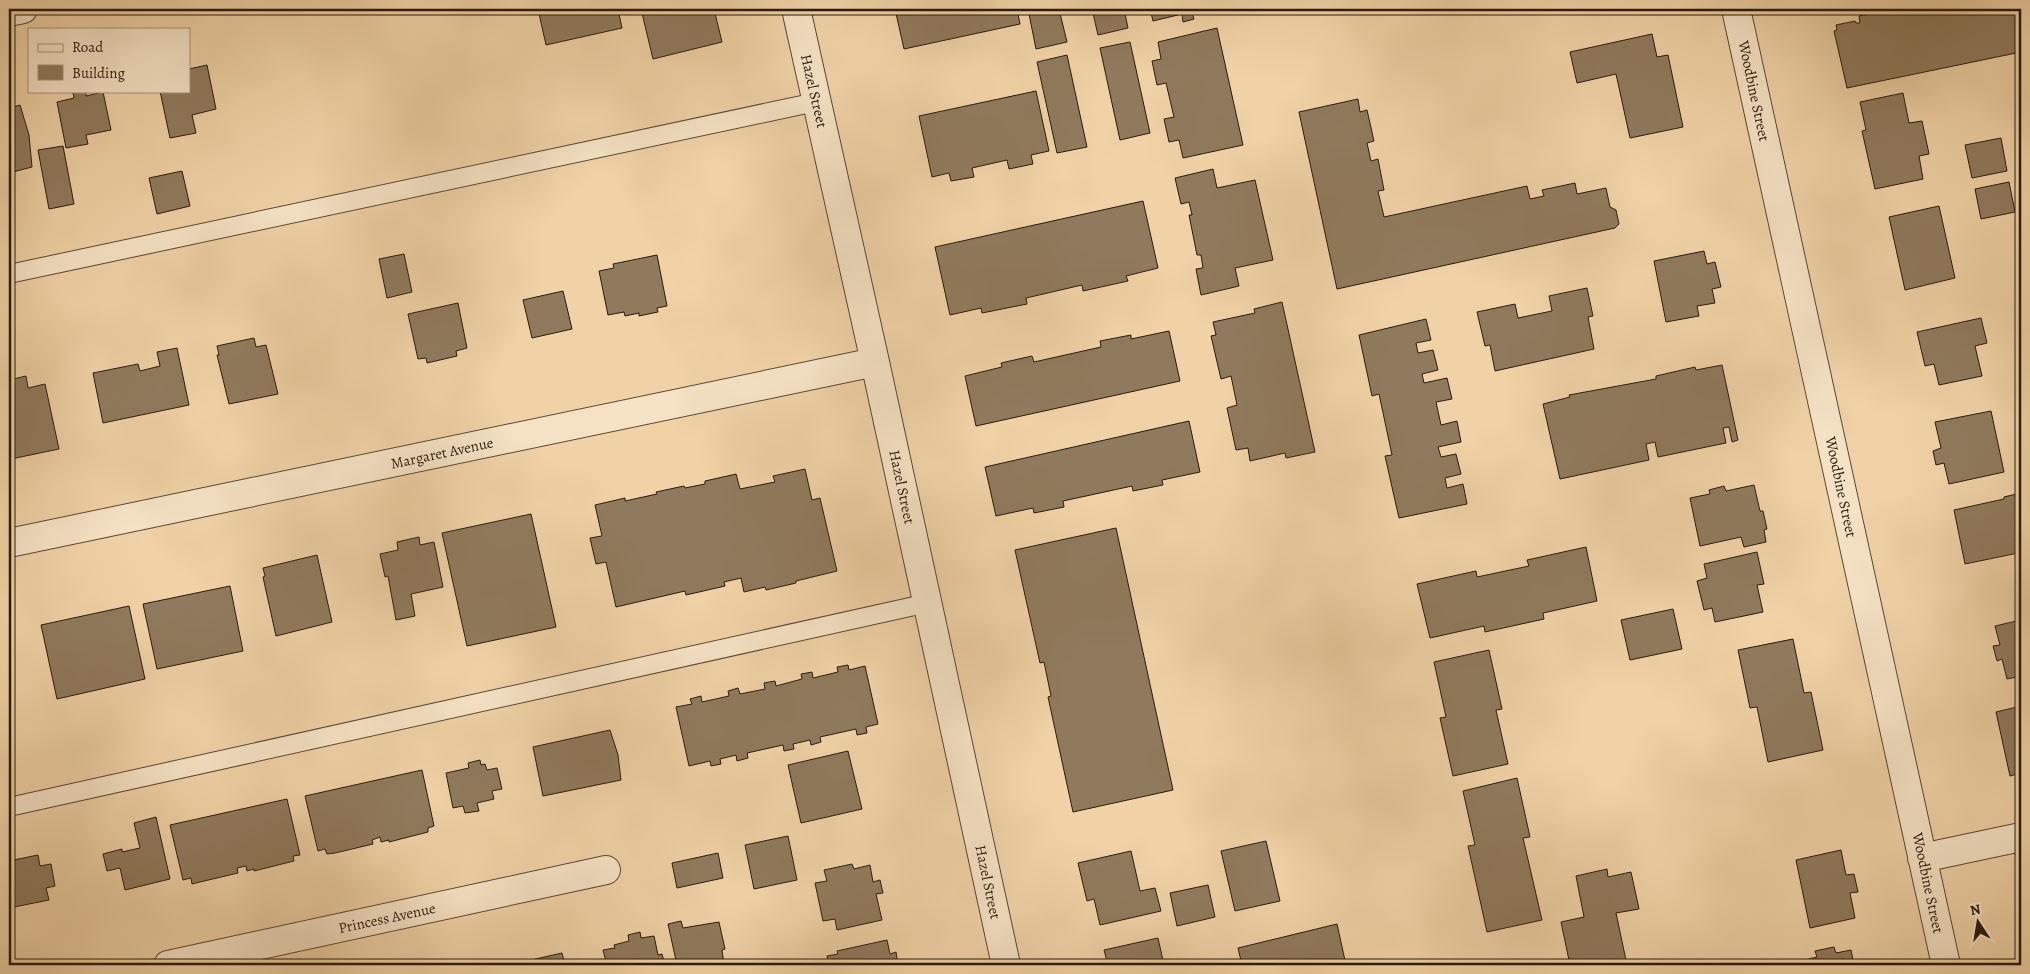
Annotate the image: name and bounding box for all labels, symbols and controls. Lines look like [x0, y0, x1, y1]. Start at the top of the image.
legend [28, 28, 190, 92]
text: Road [72, 37, 104, 57]
street label: Woodbine Street [1733, 38, 1774, 143]
street label: Hazel Street [796, 52, 832, 130]
text: Building [72, 63, 125, 83]
street label: Margaret Avenue [389, 432, 495, 474]
street label: Woodbine Street [1820, 434, 1861, 539]
street label: Hazel Street [884, 448, 920, 526]
street label: Woodbine Street [1907, 830, 1948, 935]
street label: Hazel Street [970, 843, 1006, 921]
north arrow [1952, 896, 2002, 946]
street label: Princess Avenue [337, 898, 438, 938]
text: N [1968, 899, 1982, 920]

